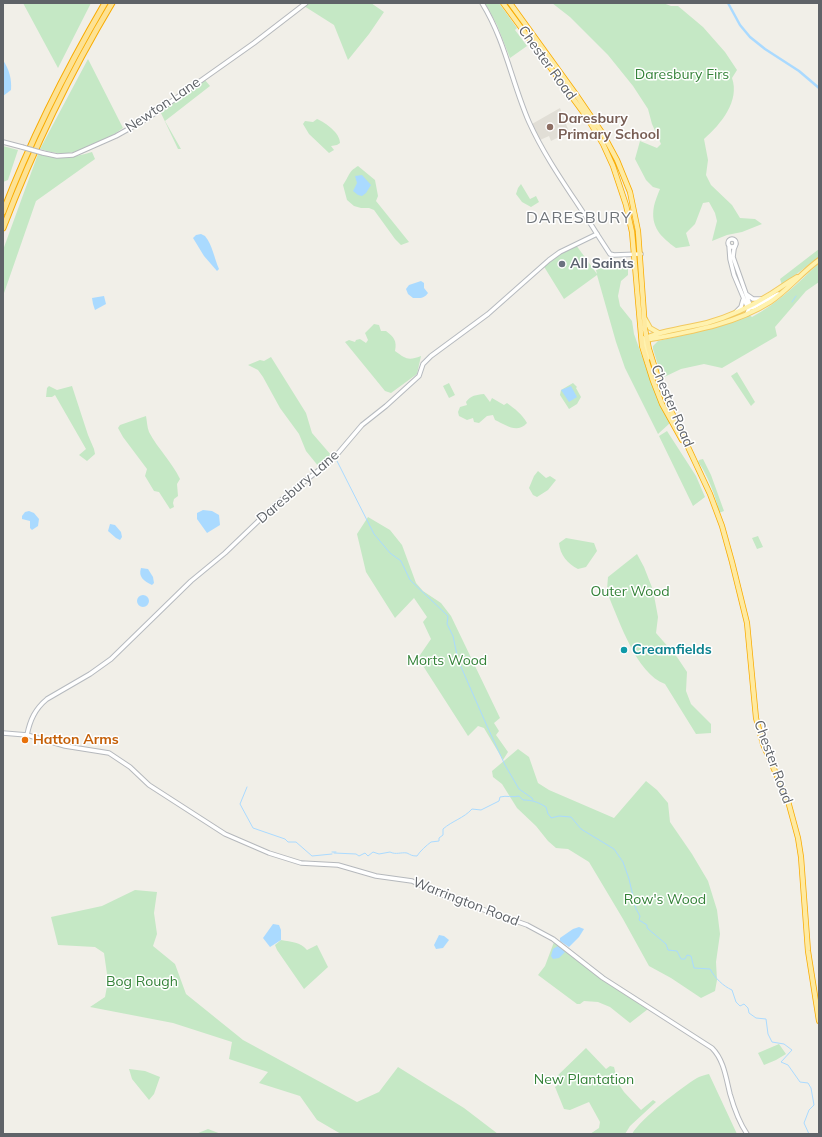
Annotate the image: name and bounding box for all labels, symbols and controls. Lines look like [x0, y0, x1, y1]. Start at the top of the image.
street label: Chester Road [514, 23, 580, 103]
park label: Daresbury Firs [635, 67, 729, 83]
street label: Newton Lane [122, 74, 204, 136]
place label: Daresbury Primary School [558, 111, 660, 144]
marker: Daresbury Primary School [545, 122, 555, 132]
district label: DARESBURY [526, 208, 632, 228]
place label: All Saints [570, 256, 634, 272]
marker: All Saints [557, 259, 567, 269]
street label: Chester Road [647, 362, 697, 450]
street label: Daresbury Lane [253, 447, 343, 527]
park label: Outer Wood [590, 584, 670, 600]
place label: Creamfields [632, 642, 712, 658]
marker: Creamfields [619, 645, 629, 655]
park label: Morts Wood [407, 653, 487, 669]
street label: Chester Road [750, 718, 796, 806]
place label: Hatton Arms [33, 732, 119, 748]
marker: Hatton Arms [20, 735, 30, 745]
street label: Warrington Road [411, 874, 521, 930]
park label: Row's Wood [624, 892, 706, 908]
park label: Bog Rough [106, 974, 178, 990]
park label: New Plantation [534, 1072, 634, 1088]

